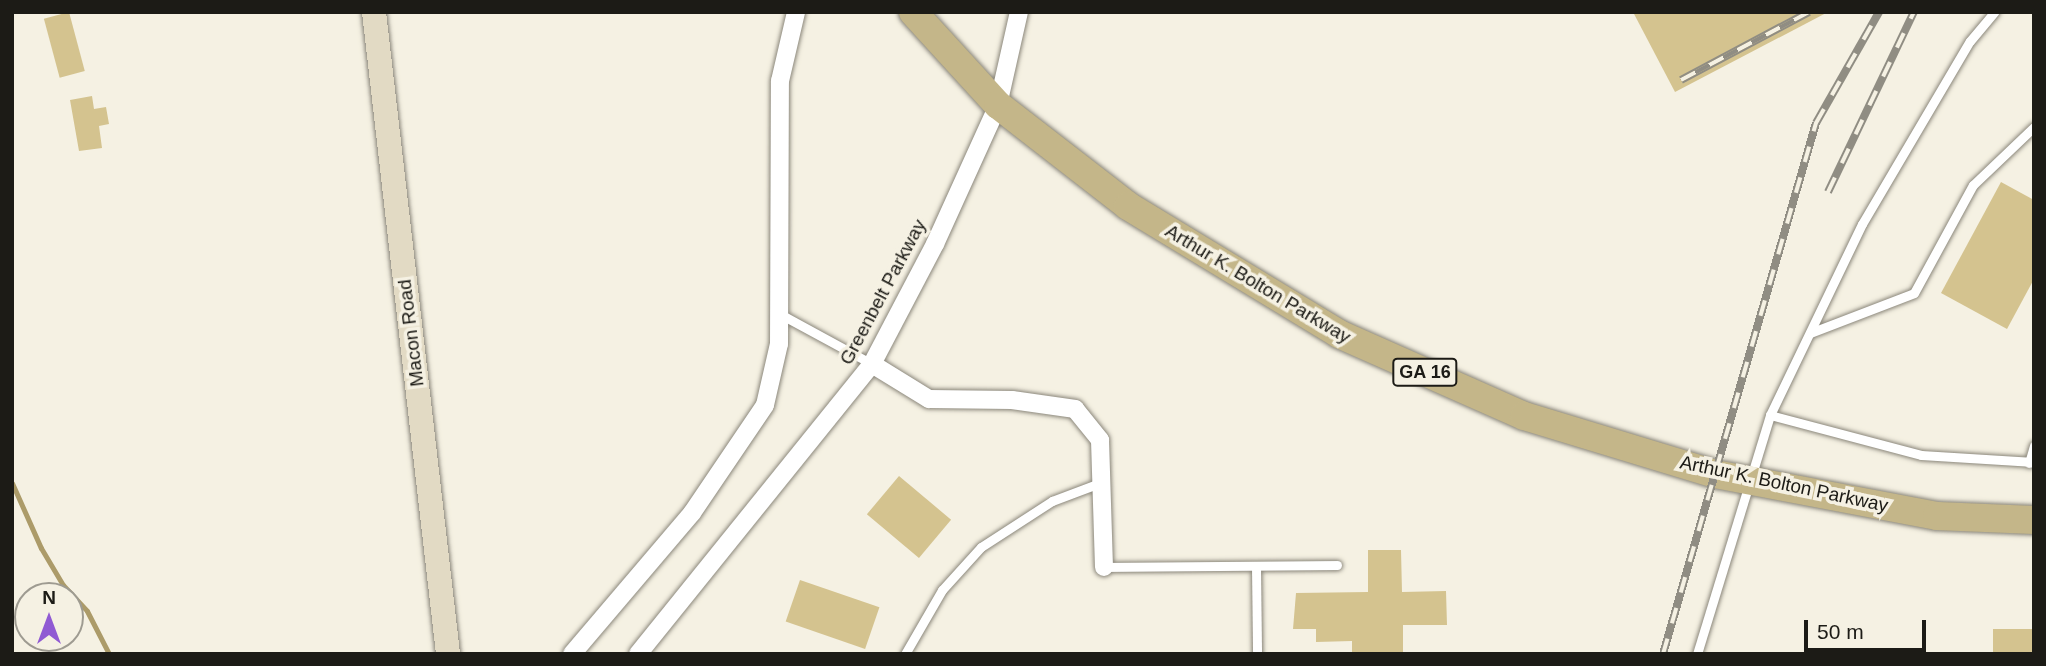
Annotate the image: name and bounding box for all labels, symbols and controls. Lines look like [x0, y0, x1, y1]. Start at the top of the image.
street label: Greenbelt Parkway [835, 215, 931, 369]
street label: Arthur K. Bolton Parkway [1161, 220, 1355, 348]
street label: Macon Road [393, 278, 429, 388]
road number: GA 16 [1392, 358, 1458, 386]
street label: Arthur K. Bolton Parkway [1678, 451, 1890, 517]
north arrow [14, 582, 84, 652]
text: N [42, 587, 56, 608]
scale bar [1808, 606, 1930, 650]
text: 50 m [1817, 620, 1864, 643]

